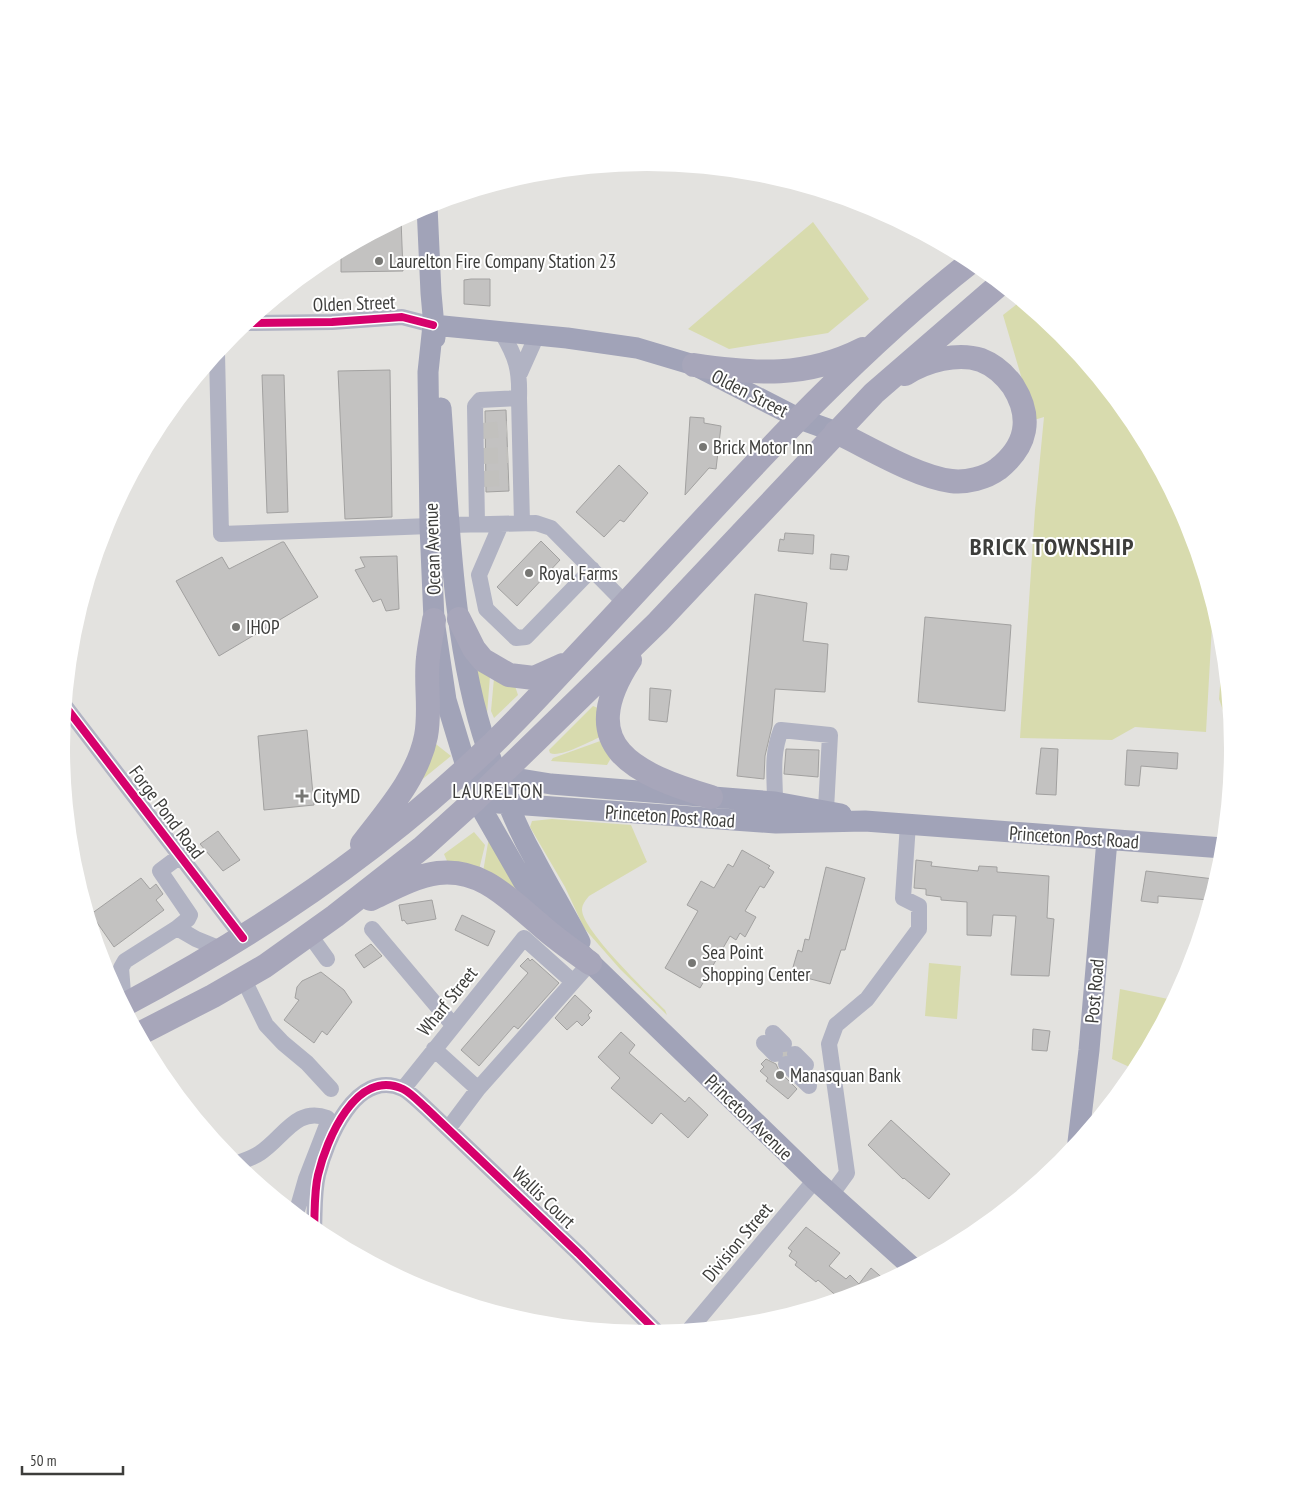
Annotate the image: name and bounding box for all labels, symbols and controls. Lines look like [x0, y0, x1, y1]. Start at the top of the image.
place label: Laurelton Fire Company Station 23 [389, 249, 616, 273]
marker: Laurelton Fire Company Station 23 [373, 255, 385, 267]
street label: Olden Street [312, 290, 396, 316]
street label: Olden Street [708, 364, 793, 423]
place label: Brick Motor Inn [713, 435, 813, 459]
marker: Brick Motor Inn [697, 441, 709, 453]
street label: Ocean Avenue [418, 502, 446, 596]
district label: BRICK TOWNSHIP [970, 531, 1134, 562]
place label: Royal Farms [539, 561, 618, 585]
marker: Royal Farms [523, 567, 535, 579]
place label: IHOP [246, 615, 280, 639]
marker: IHOP [230, 621, 242, 633]
street label: Forge Pond Road [124, 761, 210, 863]
district label: LAURELTON [452, 778, 544, 804]
place label: CityMD [313, 784, 360, 808]
marker: CityMD [295, 789, 309, 803]
street label: Princeton Post Road [604, 799, 736, 833]
street label: Princeton Post Road [1008, 820, 1140, 854]
place label: Sea Point Shopping Center [702, 940, 811, 986]
marker: Sea Point Shopping Center [686, 957, 698, 969]
street label: Post Road [1079, 958, 1109, 1024]
street label: Wharf Street [412, 961, 483, 1040]
place label: Manasquan Bank [790, 1063, 901, 1087]
street label: Princeton Avenue [700, 1069, 798, 1165]
marker: Manasquan Bank [774, 1069, 786, 1081]
street label: Wallis Court [507, 1161, 581, 1233]
street label: Division Street [697, 1197, 778, 1287]
scale bar [22, 1444, 124, 1476]
text: 50 m [30, 1451, 56, 1470]

